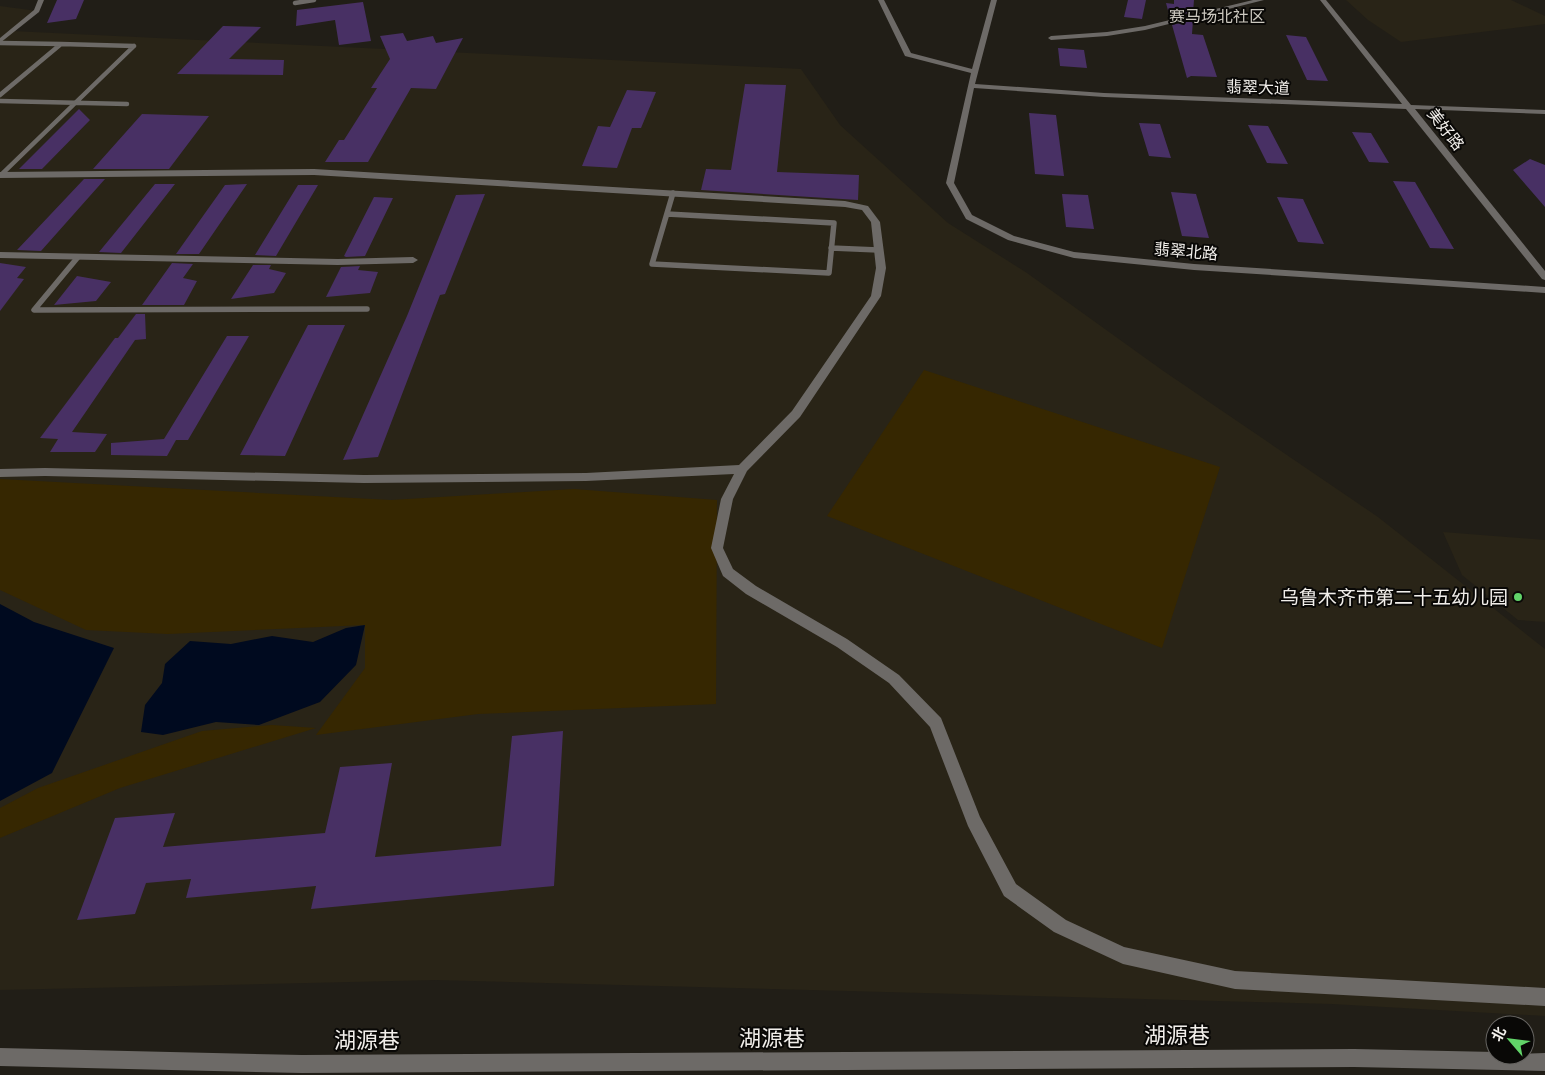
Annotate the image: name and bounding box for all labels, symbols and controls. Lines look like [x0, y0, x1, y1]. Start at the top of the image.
district label: 赛马场北社区 [1169, 4, 1265, 28]
street label: 翡翠大道 [1226, 74, 1290, 100]
street label: 美好路 [1422, 103, 1470, 155]
street label: 翡翠北路 [1153, 236, 1219, 266]
place label: 乌鲁木齐市第二十五幼儿园 [1280, 582, 1508, 611]
marker: 乌鲁木齐市第二十五幼儿园 [1512, 591, 1524, 603]
north arrow [1485, 1015, 1535, 1065]
street label: 湖源巷 [1144, 1018, 1210, 1052]
street label: 湖源巷 [739, 1021, 805, 1055]
street label: 湖源巷 [334, 1023, 400, 1057]
text: 北 [1486, 1023, 1511, 1045]

